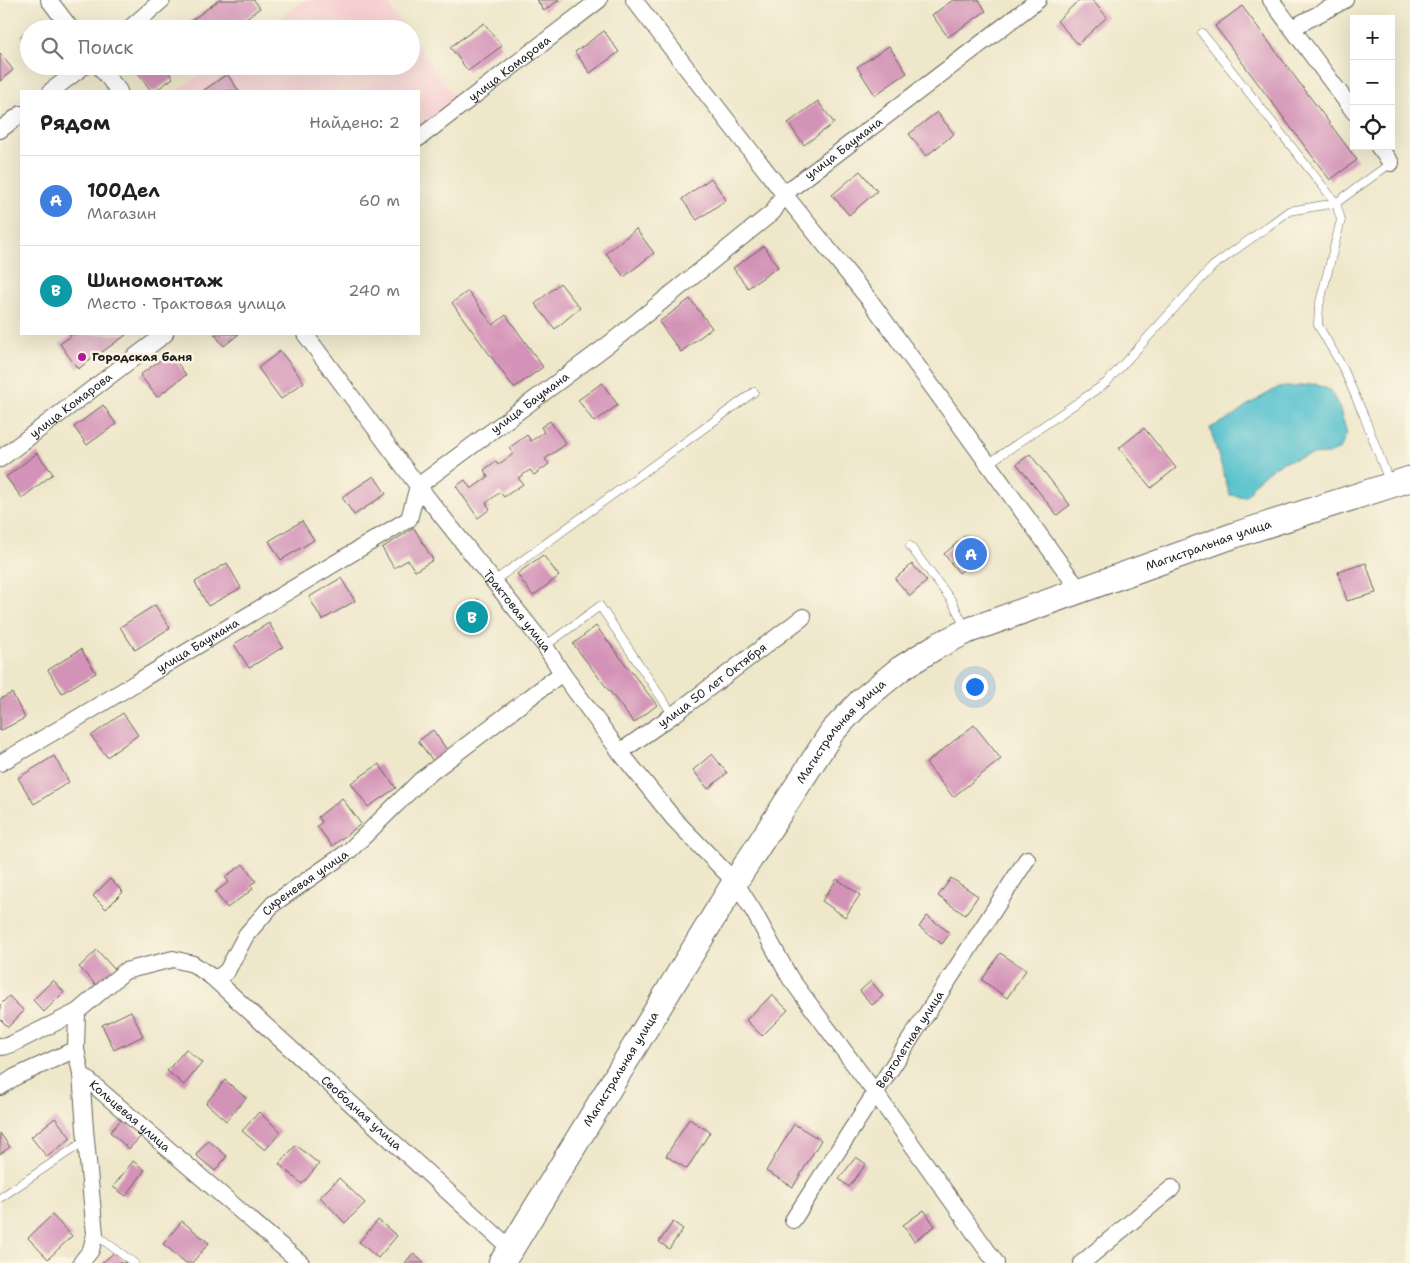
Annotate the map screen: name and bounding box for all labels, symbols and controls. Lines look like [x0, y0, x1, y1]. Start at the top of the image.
map controls [1350, 15, 1395, 150]
button: + [1350, 15, 1395, 60]
search box [20, 20, 420, 75]
street label: улица Комарова [465, 32, 554, 105]
icon: search [38, 34, 66, 62]
text: Поиск [78, 35, 133, 60]
button: − [1350, 60, 1395, 105]
button: locate [1350, 105, 1395, 150]
text: Рядом [40, 109, 110, 137]
text: Найдено: 2 [309, 112, 400, 133]
street label: улица Баумана [801, 113, 886, 183]
text: 100Дел [87, 178, 160, 203]
text: A [50, 190, 62, 211]
text: 60 m [359, 190, 400, 211]
text: Магазин [87, 203, 156, 224]
text: Шиномонтаж [87, 268, 223, 293]
text: B [51, 280, 61, 301]
text: 240 m [348, 280, 400, 301]
text: Место · Трактовая улица [87, 293, 286, 314]
place label: Городская баня [92, 349, 192, 365]
marker: Городская баня [76, 351, 88, 363]
street label: улица Баумана [488, 368, 573, 437]
street label: улица Комарова [26, 369, 116, 442]
street label: Магистральная улица [1143, 516, 1274, 574]
pin: A [955, 535, 987, 573]
street label: Трактовая улица [480, 567, 555, 655]
pin: B [456, 598, 488, 636]
street label: улица Баумана [153, 614, 242, 676]
street label: улица 50 лет Октября [655, 639, 770, 731]
your location [962, 674, 988, 700]
street label: Магистральная улица [793, 676, 890, 787]
street label: Сиреневая улица [258, 846, 352, 919]
street label: Вертолетная улица [872, 987, 948, 1092]
street label: Магистральная улица [580, 1008, 662, 1130]
street label: Свободная улица [318, 1072, 406, 1154]
street label: Кольцевая улица [86, 1077, 174, 1156]

